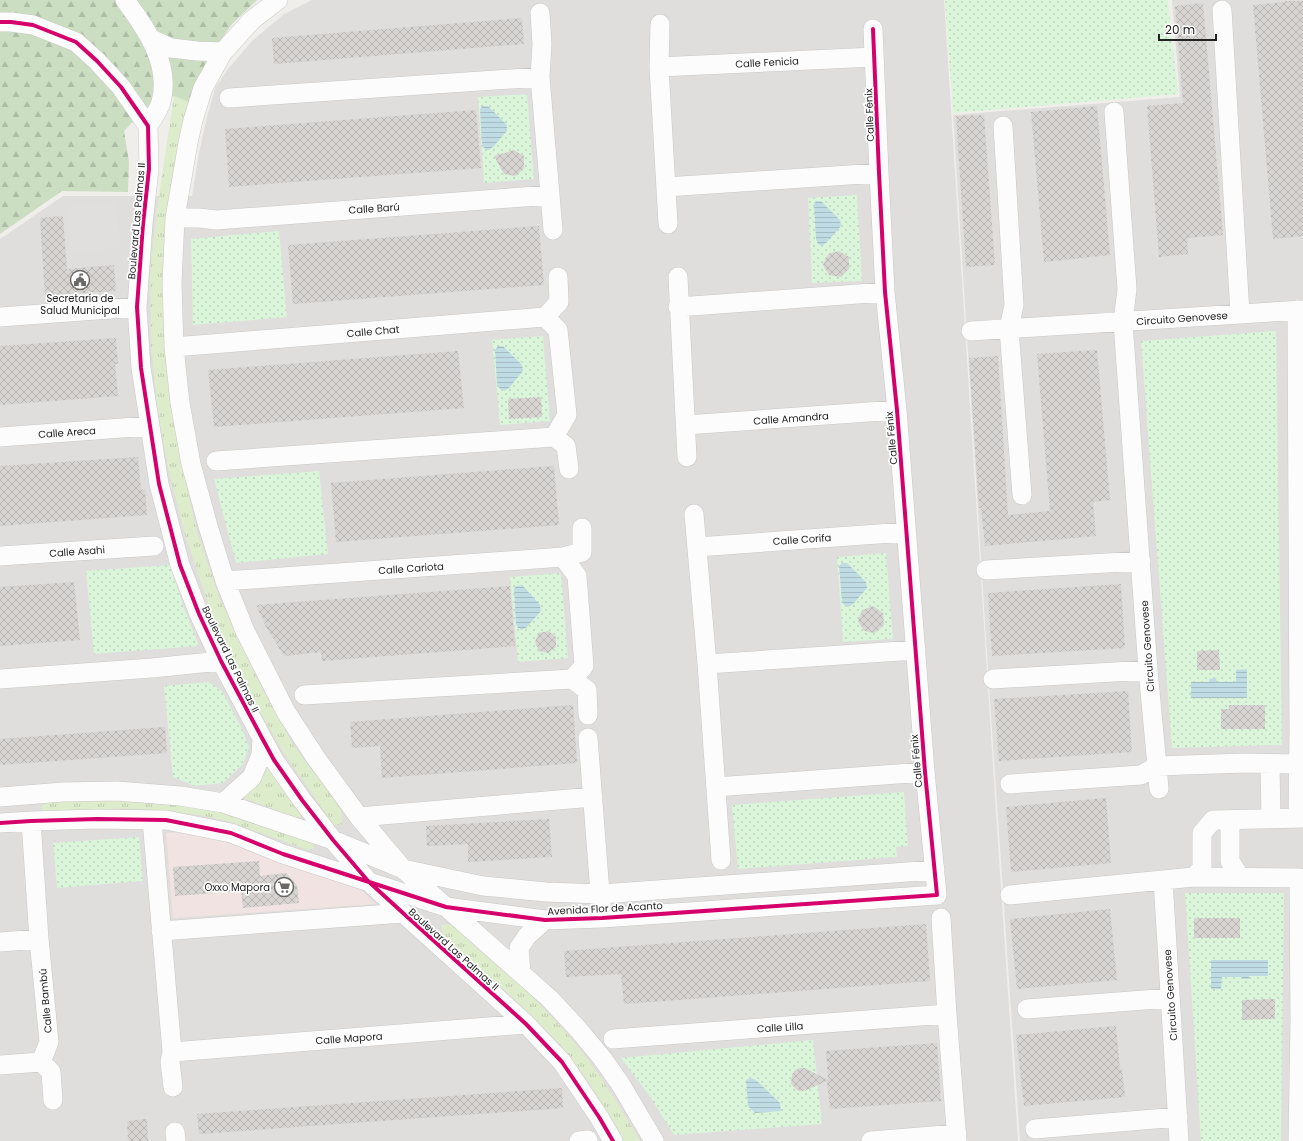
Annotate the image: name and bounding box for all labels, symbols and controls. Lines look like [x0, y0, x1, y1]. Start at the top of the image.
scale bar [1159, 16, 1216, 42]
text: 20 m [1165, 21, 1195, 38]
street label: Calle Fenicia [735, 53, 799, 72]
street label: Calle Fénix [861, 88, 878, 142]
street label: Boulevard Las Palmas II [124, 162, 149, 280]
street label: Calle Barú [348, 199, 400, 218]
public building icon: Secretaría de Salud Municipal [69, 269, 91, 291]
place label: Secretaría de Salud Municipal [40, 291, 120, 318]
street label: Circuito Genovese [1136, 308, 1228, 329]
street label: Calle Chat [346, 322, 400, 341]
street label: Calle Amandra [753, 408, 829, 429]
street label: Calle Fénix [882, 411, 901, 465]
street label: Calle Areca [38, 423, 96, 442]
street label: Calle Corifa [772, 530, 832, 549]
street label: Calle Asahi [49, 542, 105, 561]
street label: Calle Cariota [378, 559, 444, 578]
street label: Circuito Genovese [1137, 600, 1158, 692]
street label: Boulevard Las Palmas II [198, 603, 263, 715]
street label: Calle Fénix [907, 734, 926, 788]
supermarket icon: Oxxo Mapora [273, 876, 295, 898]
place label: Oxxo Mapora [204, 880, 270, 895]
street label: Avenida Flor de Acanto [547, 898, 663, 919]
street label: Boulevard Las Palmas II [405, 905, 502, 994]
street label: Circuito Genovese [1160, 949, 1181, 1041]
street label: Calle Bambú [35, 968, 56, 1034]
street label: Calle Lilla [756, 1018, 804, 1037]
street label: Calle Mapora [315, 1029, 383, 1048]

